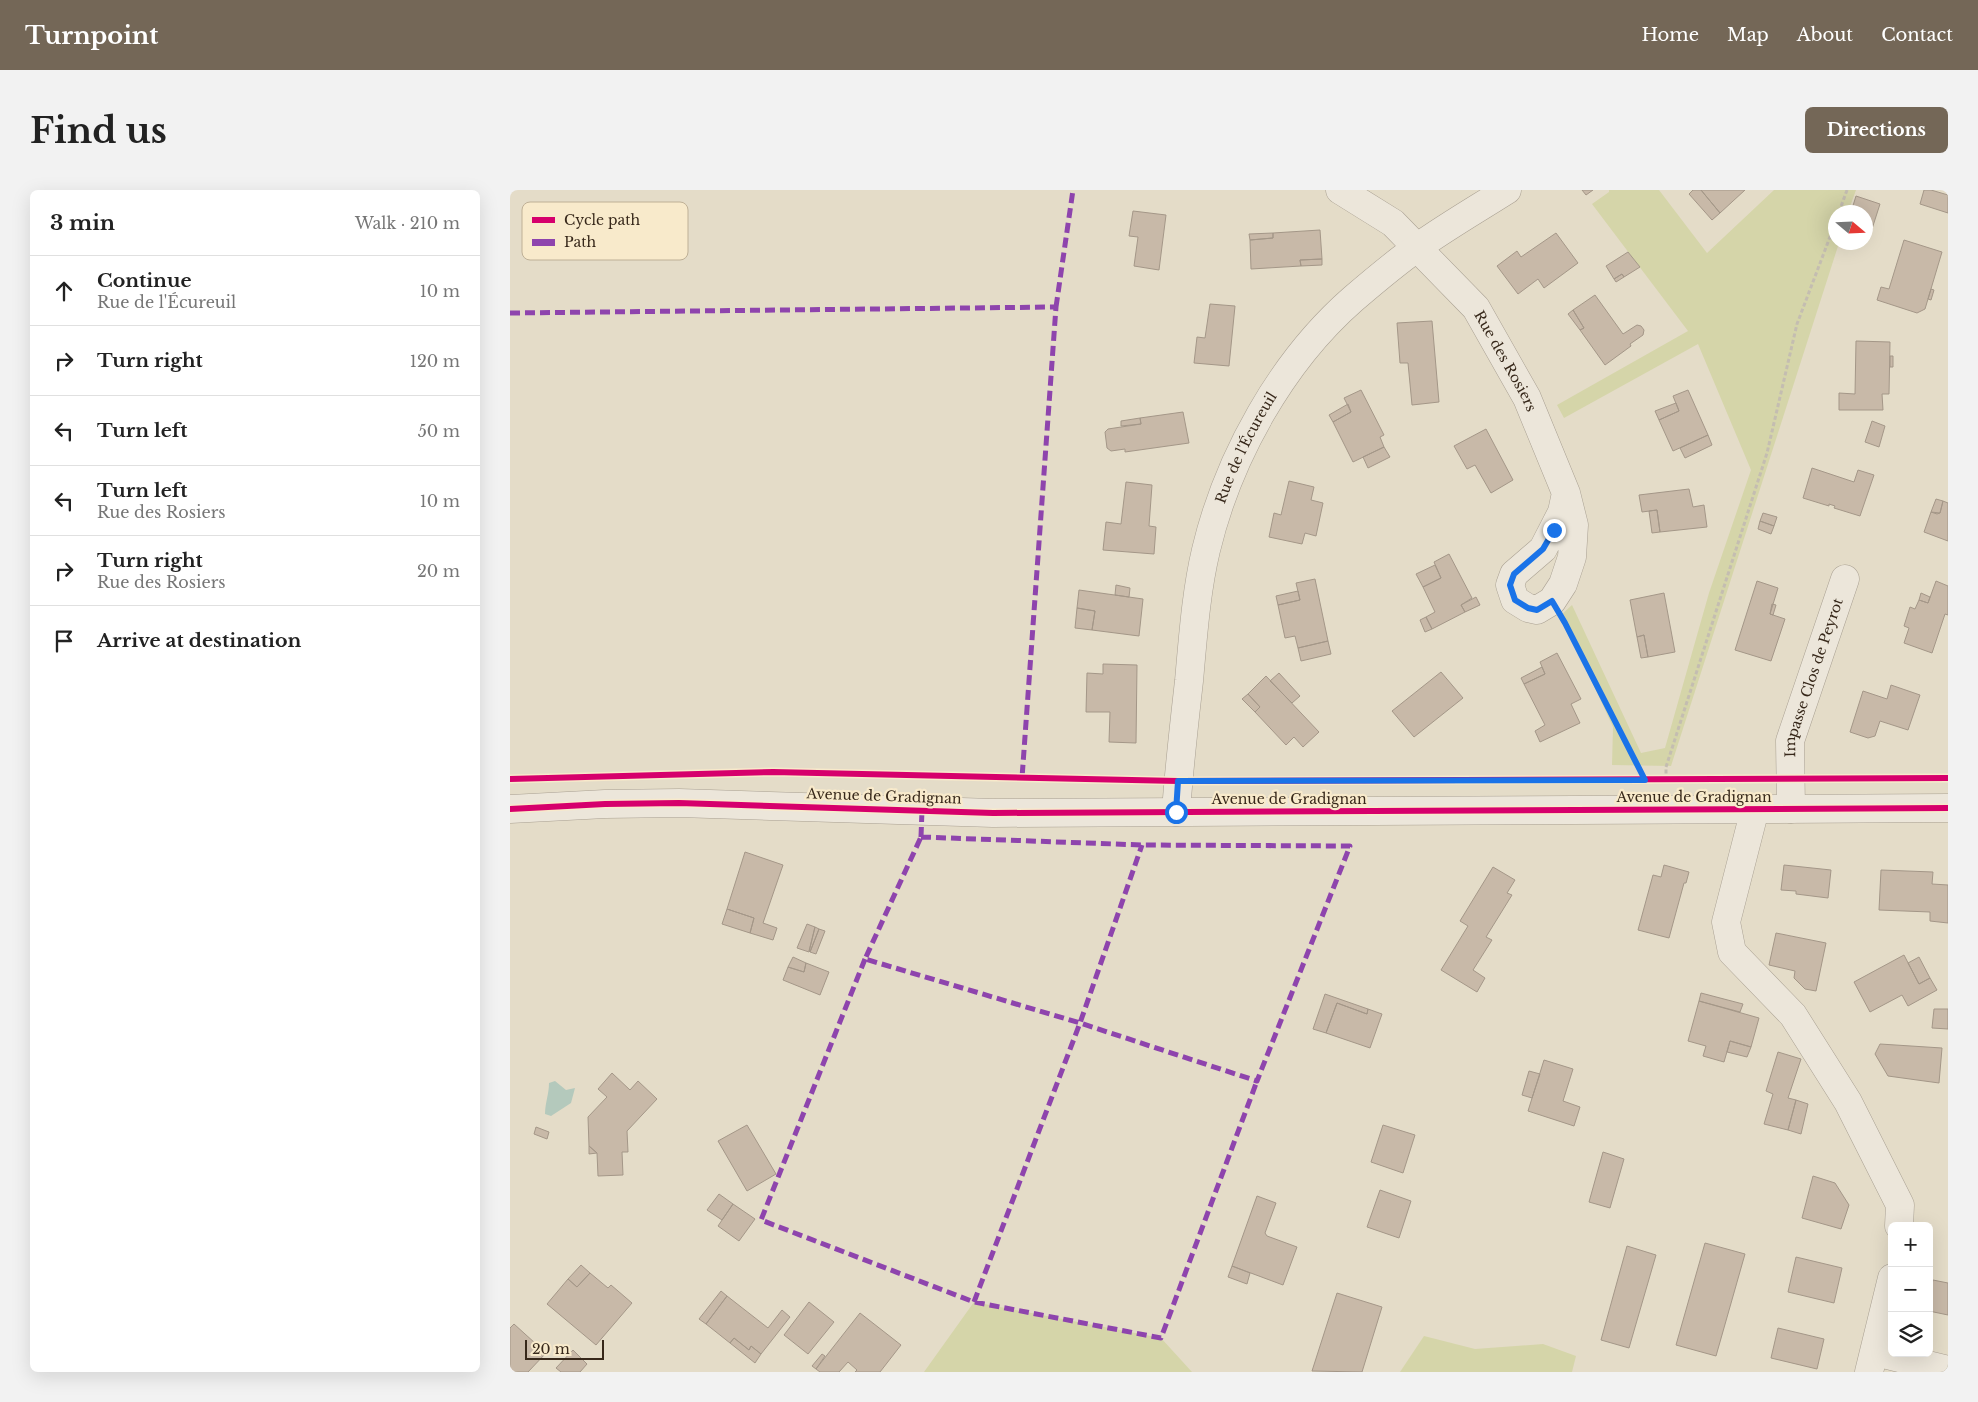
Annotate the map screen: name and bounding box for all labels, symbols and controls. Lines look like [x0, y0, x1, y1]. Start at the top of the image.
text: Turnpoint [25, 21, 158, 50]
text: Home [1641, 24, 1699, 46]
text: Map [1727, 24, 1769, 46]
text: About [1797, 24, 1853, 46]
text: Contact [1881, 24, 1953, 46]
button: Directions [1805, 107, 1948, 153]
text: Find us [30, 109, 167, 152]
legend [522, 202, 688, 260]
north arrow [1828, 205, 1873, 250]
text: 3 min [50, 210, 115, 236]
text: Cycle path [564, 211, 641, 229]
text: Walk · 210 m [355, 213, 460, 233]
text: Path [564, 233, 596, 251]
text: Continue [97, 269, 192, 292]
icon: ahead [50, 277, 78, 305]
text: 10 m [420, 281, 460, 301]
text: Rue de l'Écureuil [97, 292, 236, 312]
street label: Rue des Rosiers [1470, 307, 1541, 414]
icon: right [50, 347, 78, 375]
text: Turn right [97, 349, 203, 372]
text: 120 m [410, 351, 460, 371]
street label: Rue de l'Écureuil [1211, 388, 1281, 506]
icon: left [50, 417, 78, 445]
text: Turn left [97, 419, 188, 442]
text: 50 m [418, 421, 460, 441]
text: Turn left [97, 479, 188, 502]
icon: left [50, 487, 78, 515]
text: 10 m [420, 491, 460, 511]
text: Rue des Rosiers [97, 502, 226, 522]
route end [1543, 519, 1566, 542]
text: Turn right [97, 549, 203, 572]
icon: right [50, 557, 78, 585]
text: 20 m [417, 561, 460, 581]
text: Rue des Rosiers [97, 572, 226, 592]
street label: Impasse Clos de Peyrot [1781, 595, 1847, 758]
icon: arrive [50, 627, 78, 655]
text: Arrive at destination [97, 629, 301, 652]
street label: Avenue de Gradignan [805, 784, 962, 808]
street label: Avenue de Gradignan [1615, 788, 1772, 806]
street label: Avenue de Gradignan [1210, 790, 1367, 808]
route start [1165, 801, 1188, 824]
map controls [1888, 1222, 1933, 1357]
button: + [1888, 1222, 1933, 1267]
button: − [1888, 1267, 1933, 1312]
button: layers [1888, 1312, 1933, 1357]
scale bar [525, 1337, 604, 1360]
text: 20 m [532, 1340, 570, 1358]

